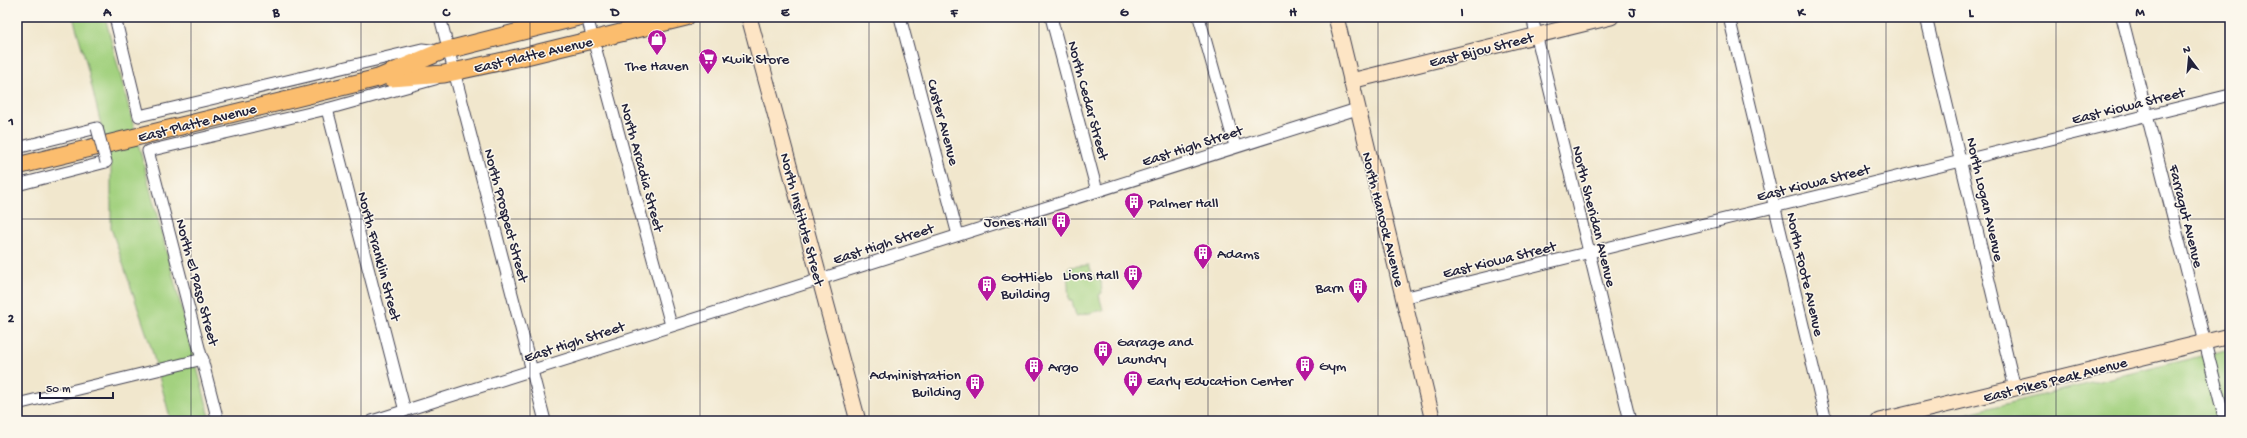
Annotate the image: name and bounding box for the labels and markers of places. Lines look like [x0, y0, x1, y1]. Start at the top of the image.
shop icon: The Haven [646, 28, 668, 56]
supermarket icon: Kwik Store [697, 47, 719, 75]
place label: Kwik Store [722, 51, 790, 69]
place label: The Haven [624, 58, 689, 76]
building icon: Palmer Hall [1123, 191, 1145, 219]
place label: Palmer Hall [1147, 195, 1219, 213]
building icon: Jones Hall [1050, 210, 1072, 238]
place label: Jones Hall [984, 214, 1047, 232]
building icon: Adams [1192, 242, 1214, 270]
place label: Adams [1217, 246, 1260, 264]
building icon: Lions Hall [1122, 263, 1144, 291]
place label: Lions Hall [1063, 267, 1119, 285]
place label: Gottlieb Building [1000, 269, 1053, 304]
building icon: Gottlieb Building [976, 274, 998, 302]
building icon: Barn [1347, 276, 1369, 304]
place label: Barn [1315, 280, 1344, 298]
place label: Garage and Laundry [1117, 334, 1194, 369]
building icon: Garage and Laundry [1092, 339, 1114, 367]
building icon: Gym [1294, 354, 1316, 382]
building icon: Argo [1023, 355, 1045, 383]
place label: Gym [1319, 358, 1347, 376]
place label: Argo [1048, 359, 1079, 377]
place label: Administration Building [870, 367, 961, 402]
building icon: Early Education Center [1122, 369, 1144, 397]
building icon: Administration Building [964, 372, 986, 400]
place label: Early Education Center [1147, 373, 1295, 391]

